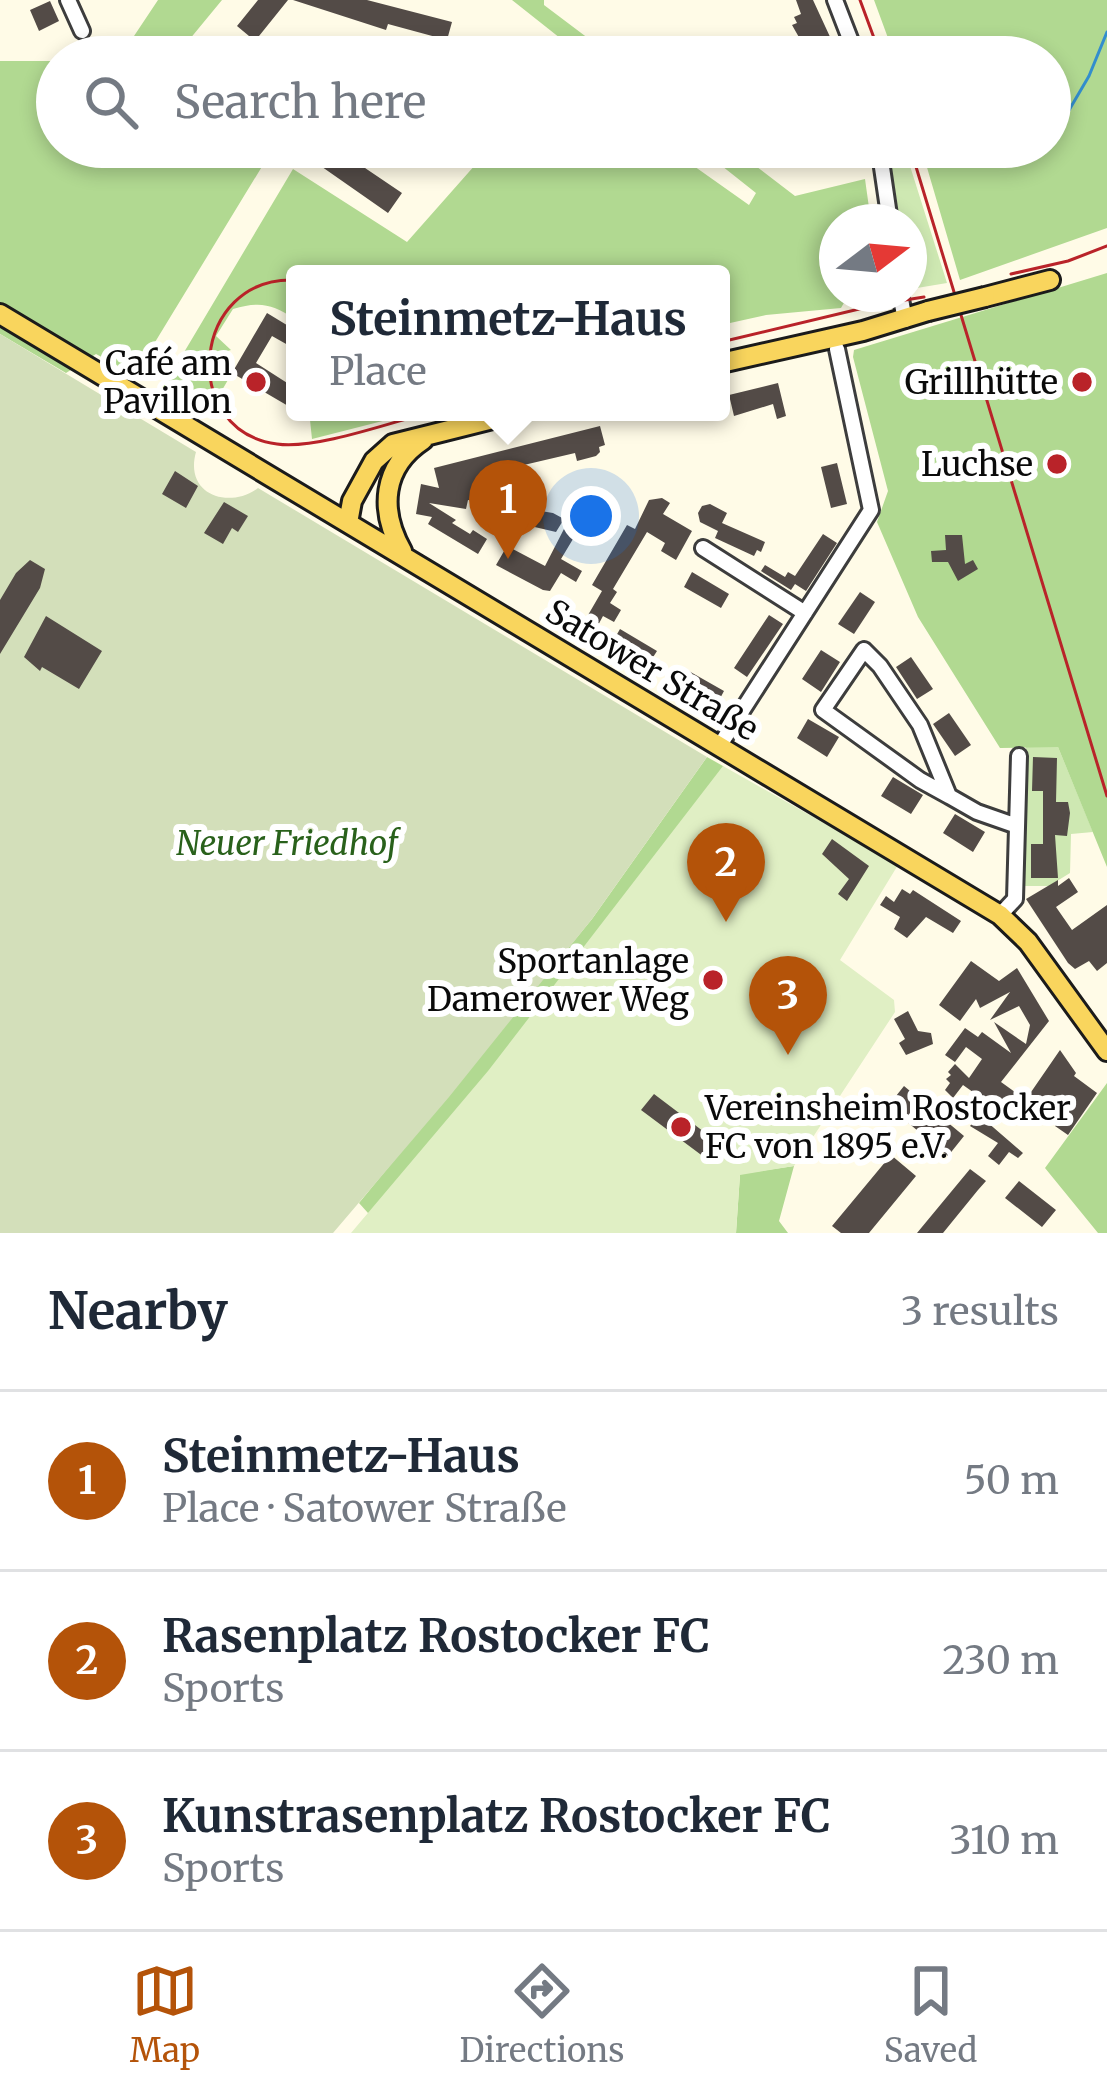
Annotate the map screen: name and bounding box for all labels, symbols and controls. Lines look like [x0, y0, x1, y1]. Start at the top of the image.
search box [36, 36, 1071, 168]
icon: search [78, 69, 144, 135]
text: Search here [174, 74, 426, 130]
north arrow [819, 204, 927, 312]
popup [286, 265, 730, 421]
text: Steinmetz-Haus [329, 291, 687, 347]
place label: Café am Pavillon [103, 343, 232, 422]
text: Place [329, 347, 427, 396]
place label: Grillhütte [905, 362, 1058, 403]
marker: Café am Pavillon [243, 369, 269, 395]
marker: Grillhütte [1069, 369, 1095, 395]
place label: Luchse [921, 444, 1033, 485]
marker: Luchse [1044, 451, 1070, 477]
pin: 1 [469, 460, 547, 559]
your location [561, 486, 621, 546]
street label: Satower Straße [538, 591, 766, 749]
park label: Neuer Friedhof [176, 823, 402, 864]
pin: 2 [687, 823, 765, 922]
place label: Sportanlage Damerower Weg [427, 941, 689, 1020]
pin: 3 [749, 956, 827, 1055]
marker: Sportanlage Damerower Weg [700, 967, 726, 993]
place label: Vereinsheim Rostocker FC von 1895 e.V. [704, 1088, 1071, 1167]
marker: Vereinsheim Rostocker FC von 1895 e.V. [668, 1114, 694, 1140]
text: Nearby [48, 1279, 228, 1343]
text: 3 results [901, 1287, 1059, 1336]
text: Steinmetz-Haus [162, 1428, 520, 1484]
text: 1 [78, 1456, 96, 1505]
text: 50 m [964, 1456, 1059, 1505]
text: Place · Satower Straße [162, 1484, 567, 1533]
text: Rasenplatz Rostocker FC [162, 1608, 710, 1664]
text: 2 [76, 1636, 98, 1685]
text: 230 m [942, 1636, 1059, 1685]
text: Sports [162, 1664, 284, 1713]
text: Kunstrasenplatz Rostocker FC [162, 1788, 831, 1844]
text: 3 [76, 1816, 98, 1865]
text: 310 m [949, 1816, 1059, 1865]
text: Sports [162, 1844, 284, 1893]
tab: Map [130, 1958, 200, 2071]
tab: Directions [459, 1958, 624, 2071]
tab: Saved [884, 1958, 977, 2071]

